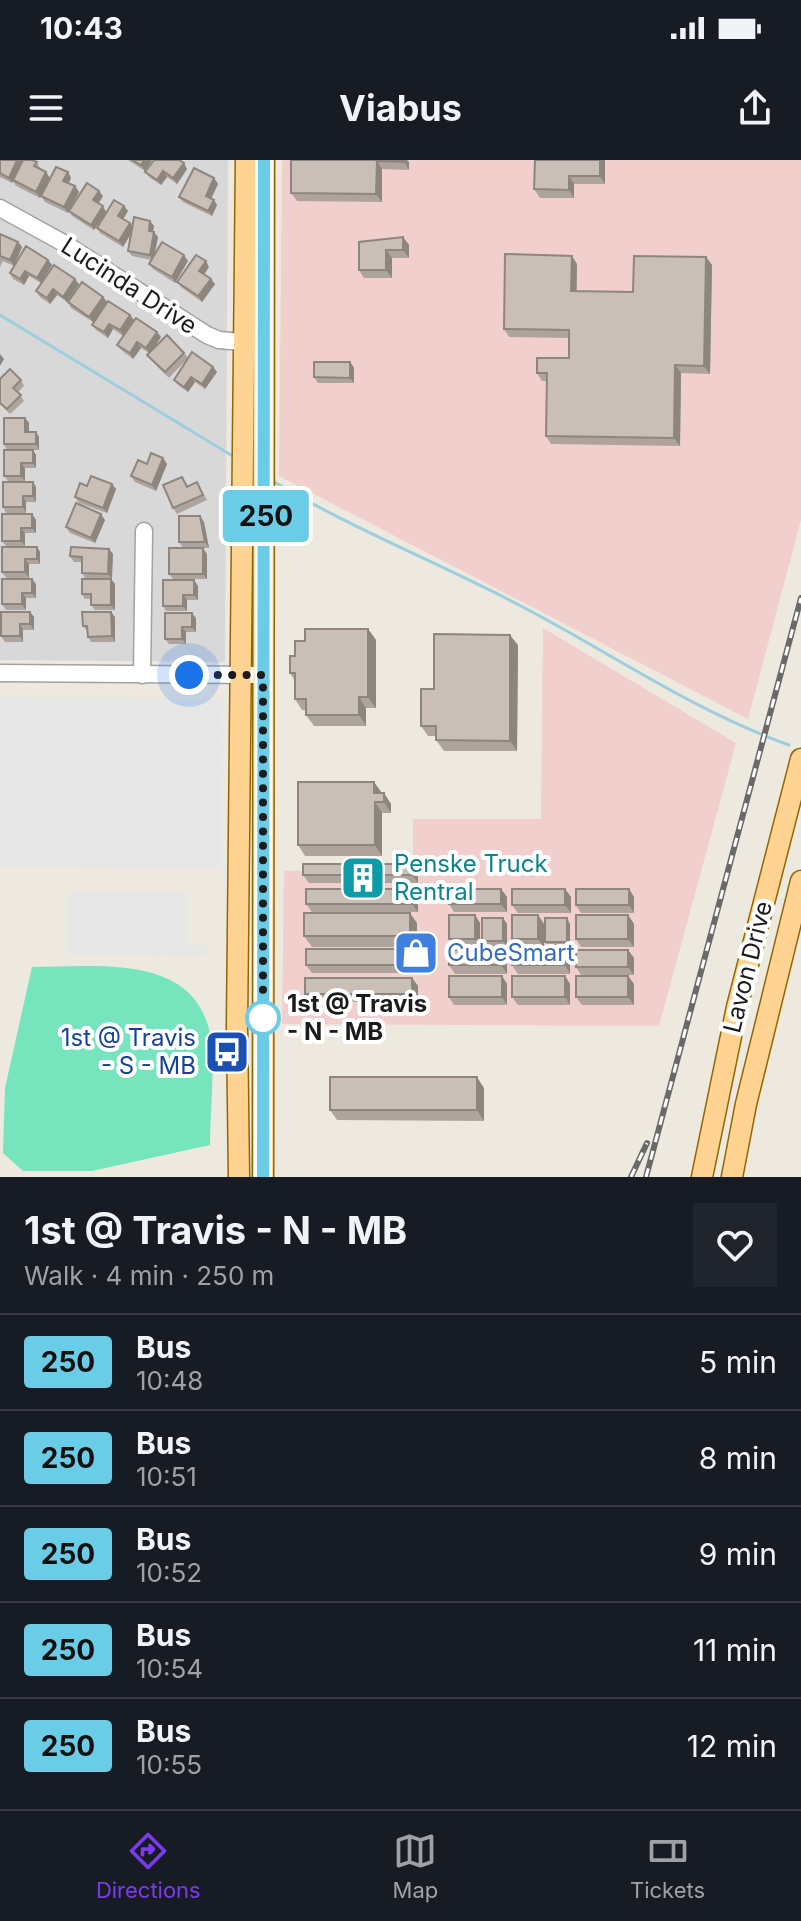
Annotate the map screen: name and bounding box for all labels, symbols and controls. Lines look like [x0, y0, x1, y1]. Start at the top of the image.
text: 10:43 [40, 10, 123, 46]
icon: menu [24, 86, 68, 130]
text: Viabus [339, 86, 462, 130]
icon: share [733, 86, 777, 130]
street label: Lucinda Drive [56, 231, 203, 340]
line badge: 250 [220, 490, 312, 542]
text: 250 [239, 499, 293, 533]
your location [169, 655, 209, 695]
place label: Penske Truck Rentral [394, 849, 548, 906]
building icon: Penske Truck Rentral [339, 854, 387, 902]
street label: Lavon Drive [717, 898, 778, 1036]
shop icon: CubeSmart [392, 929, 440, 977]
place label: CubeSmart [447, 938, 575, 967]
place label: 1st @ Travis - N - MB [287, 989, 427, 1046]
marker: 1st @ Travis - N - MB [246, 1001, 280, 1035]
place label: 1st @ Travis - S - MB [61, 1023, 196, 1080]
bus stop icon: 1st @ Travis - S - MB [203, 1028, 251, 1076]
button: heart [693, 1203, 777, 1287]
text: 1st @ Travis - N - MB [24, 1207, 407, 1253]
text: Walk · 4 min · 250 m [24, 1260, 274, 1291]
text: Bus [136, 1329, 191, 1365]
text: 5 min [699, 1344, 777, 1380]
text: 250 [41, 1345, 95, 1379]
text: 10:48 [136, 1365, 203, 1396]
text: Bus [136, 1425, 191, 1461]
text: 8 min [699, 1440, 777, 1476]
text: 250 [41, 1441, 95, 1475]
text: 10:51 [136, 1461, 197, 1492]
text: Bus [136, 1521, 191, 1557]
text: 9 min [699, 1536, 777, 1572]
text: 250 [41, 1537, 95, 1571]
text: 10:52 [136, 1557, 202, 1588]
text: Bus [136, 1617, 191, 1653]
text: 11 min [693, 1632, 777, 1668]
text: 250 [41, 1633, 95, 1667]
text: 10:54 [136, 1653, 203, 1684]
text: Bus [136, 1713, 191, 1749]
text: 12 min [687, 1728, 777, 1764]
text: 250 [41, 1729, 95, 1763]
text: 10:55 [136, 1749, 202, 1780]
tab: Directions [96, 1829, 201, 1903]
tab: Map [393, 1829, 438, 1903]
tab: Tickets [630, 1829, 705, 1903]

